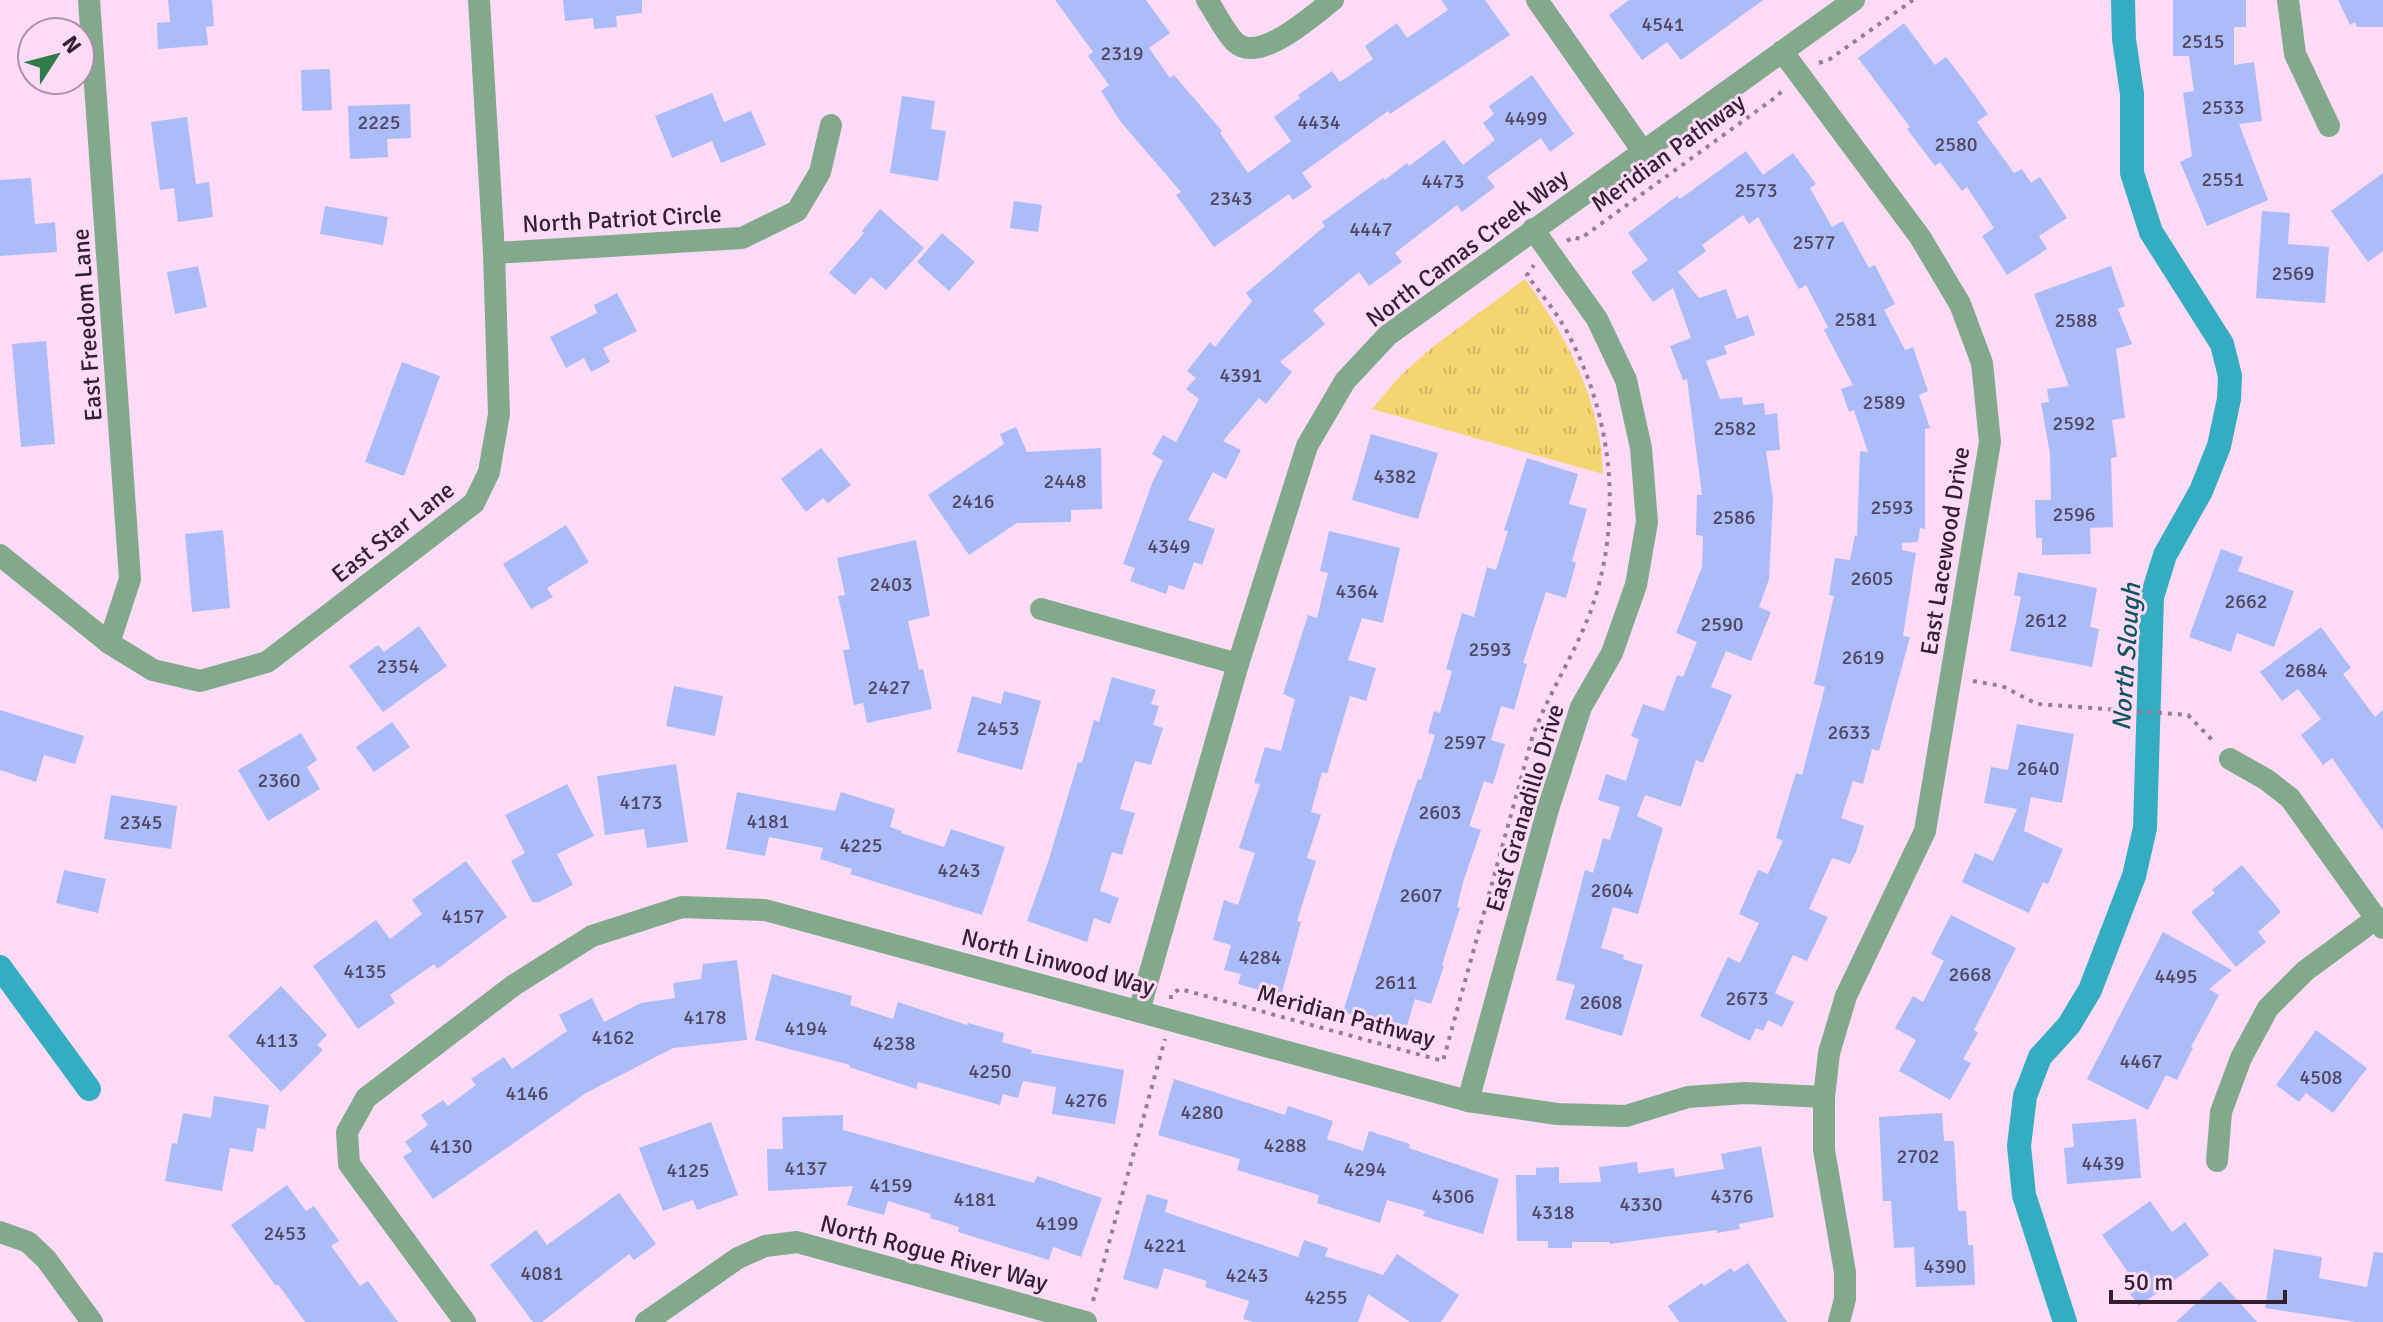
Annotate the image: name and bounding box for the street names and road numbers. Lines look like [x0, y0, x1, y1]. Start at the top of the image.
street label: Meridian Pathway [1585, 87, 1751, 219]
street label: North Camas Creek Way [1360, 162, 1574, 334]
street label: North Patriot Circle [522, 199, 722, 239]
street label: East Freedom Lane [65, 228, 109, 422]
street label: East Lacewood Drive [1914, 445, 1976, 657]
street label: East Star Lane [326, 475, 460, 589]
street label: East Granadillo Drive [1479, 701, 1571, 915]
street label: North Linwood Way [958, 922, 1158, 1002]
street label: Meridian Pathway [1254, 978, 1438, 1054]
street label: North Rogue River Way [817, 1208, 1051, 1298]

